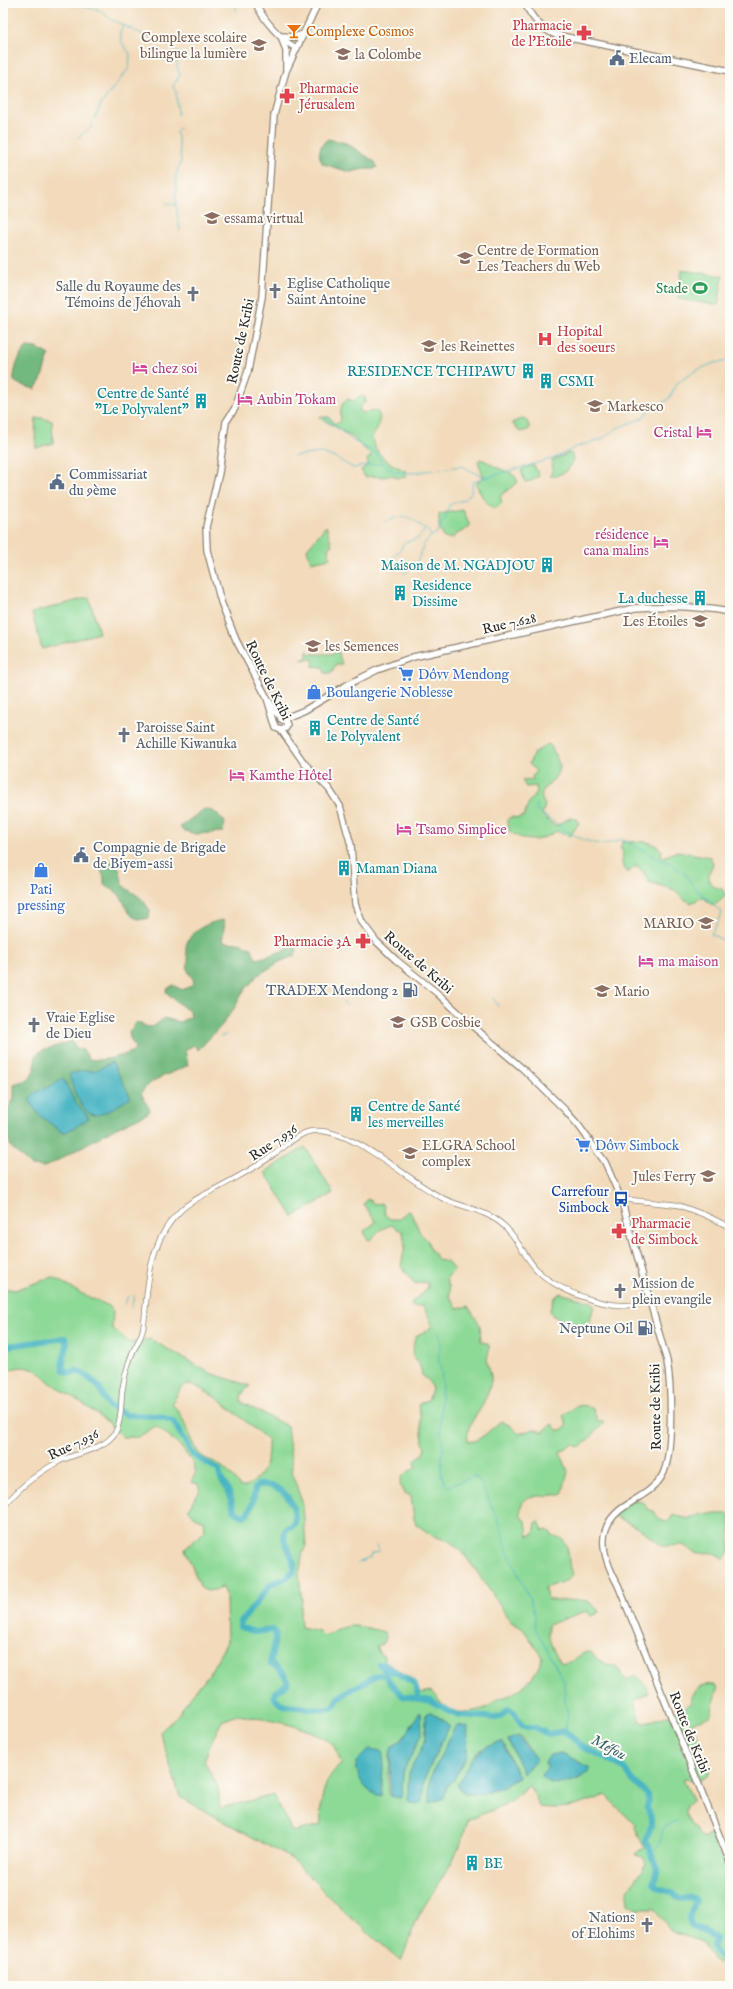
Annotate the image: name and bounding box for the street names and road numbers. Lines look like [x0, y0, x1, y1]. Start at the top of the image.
street label: Route de Kribi [223, 297, 259, 385]
street label: Rue 7.628 [480, 609, 538, 639]
street label: Route de Kribi [241, 638, 295, 724]
street label: Route de Kribi [380, 928, 457, 998]
street label: Rue 7.936 [246, 1120, 302, 1165]
street label: Route de Kribi [646, 1363, 666, 1450]
street label: Rue 7.936 [45, 1424, 103, 1465]
street label: Route de Kribi [664, 1689, 714, 1776]

